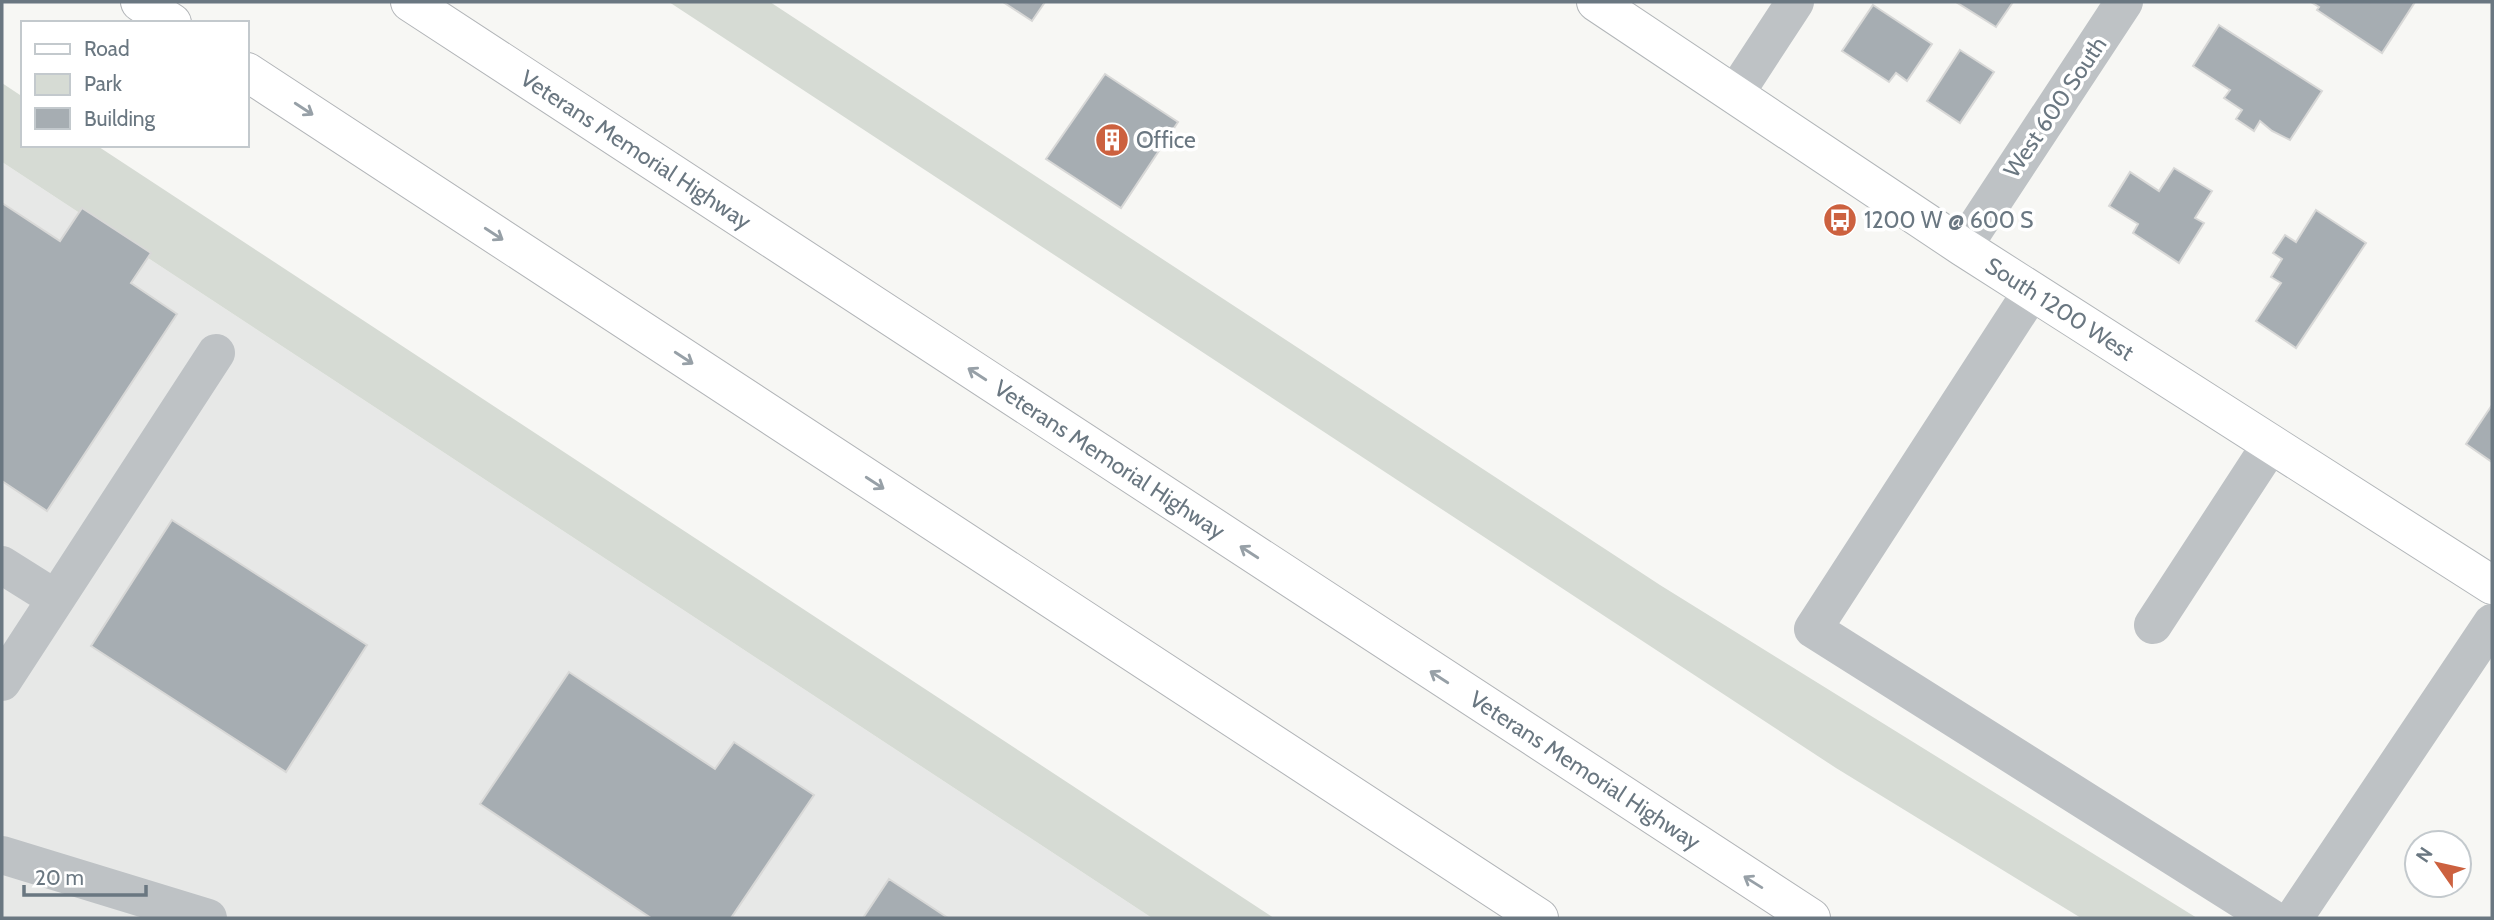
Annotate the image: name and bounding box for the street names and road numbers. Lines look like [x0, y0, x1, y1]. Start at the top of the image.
street label: West 600 South [1998, 31, 2112, 183]
street label: Veterans Memorial Highway [515, 64, 757, 236]
street label: South 1200 West [1980, 251, 2139, 367]
street label: Veterans Memorial Highway [989, 374, 1231, 545]
street label: Veterans Memorial Highway [1464, 685, 1706, 856]

